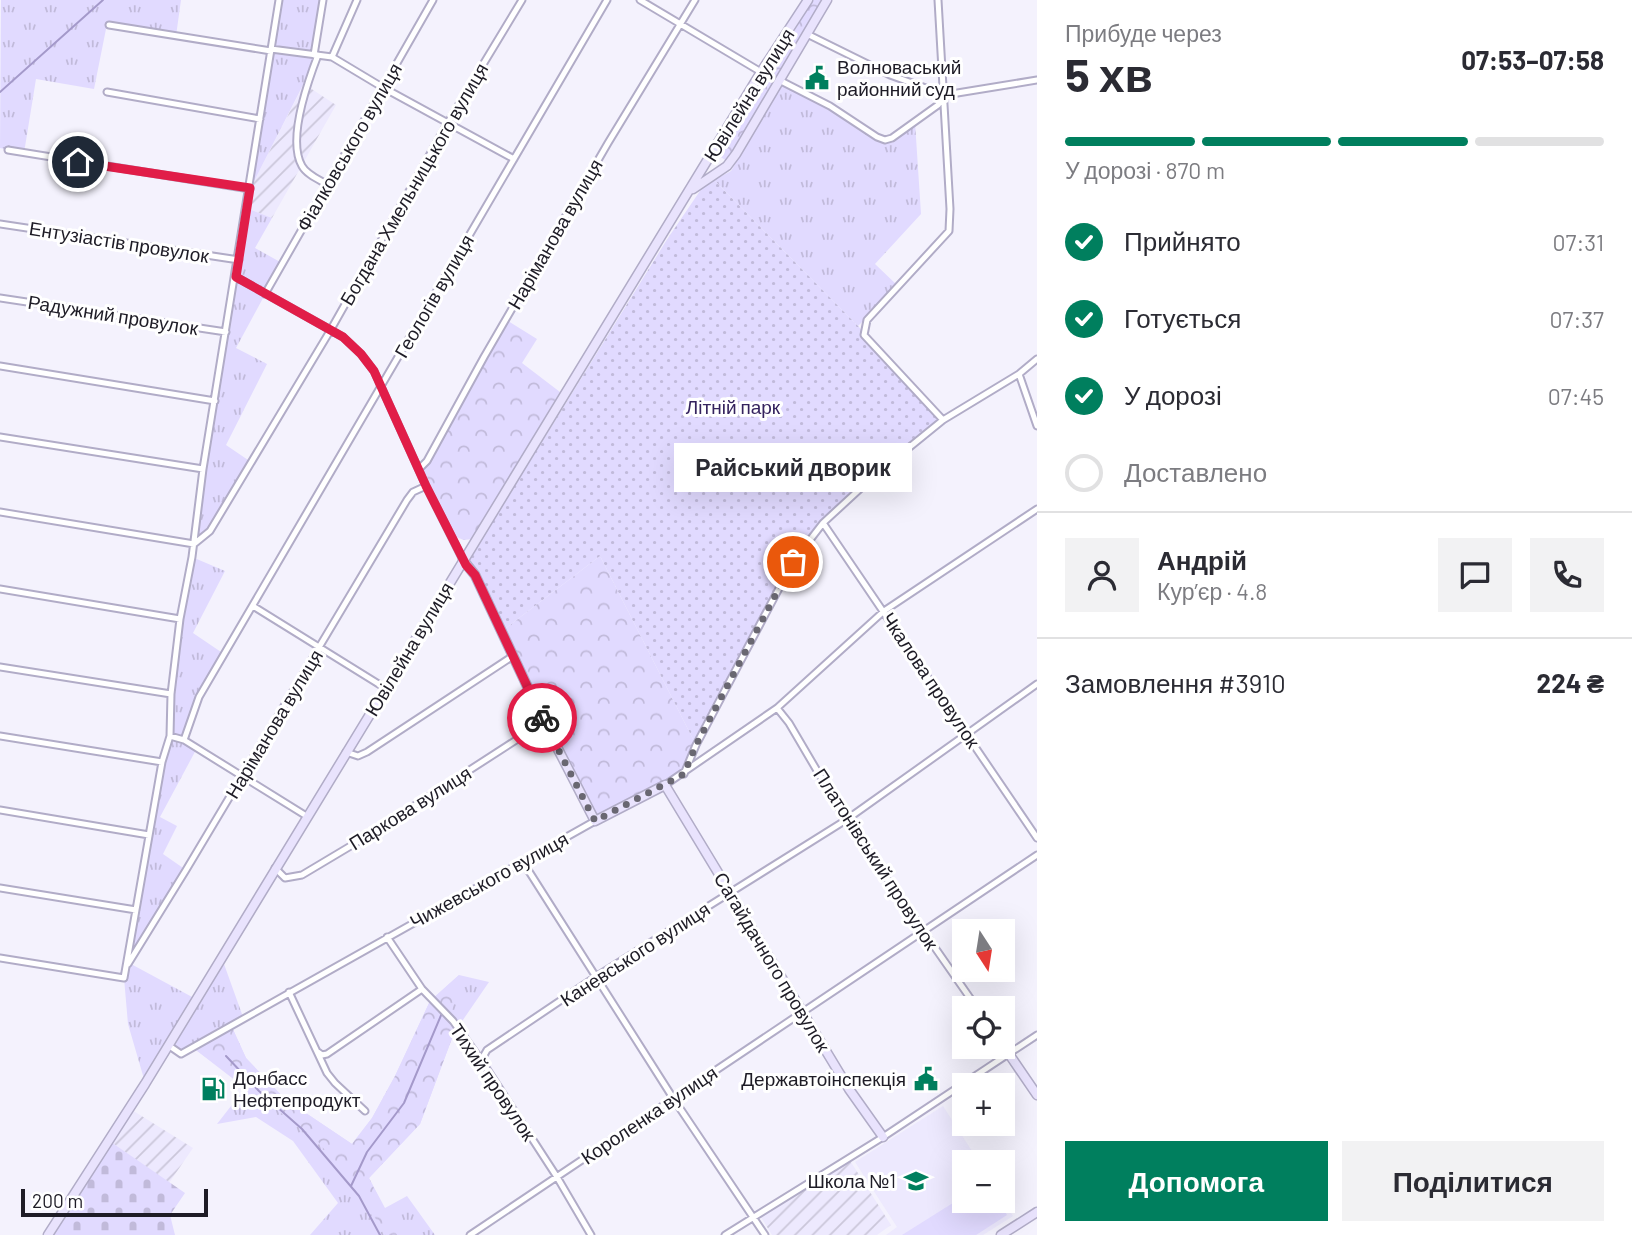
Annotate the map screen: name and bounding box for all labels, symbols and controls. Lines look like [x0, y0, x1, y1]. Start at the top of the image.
text: Прибуде через [1065, 19, 1222, 47]
street label: Ювілейна вулиця [698, 24, 799, 165]
text: 07:53–07:58 [1461, 44, 1604, 75]
text: 5 хв [1065, 46, 1153, 101]
place label: Волноваський районний суд [837, 55, 961, 100]
street label: Фіалковського вулиця [291, 59, 406, 235]
street label: Богдана Хмельницького вулиця [335, 59, 492, 309]
public building icon: Волноваський районний суд [803, 64, 831, 92]
pin [48, 132, 108, 192]
icon: home [59, 143, 97, 181]
street label: Наріманова вулиця [502, 155, 607, 313]
text: У дорозі · 870 m [1065, 156, 1225, 184]
street label: Ентузіастів провулок [28, 216, 211, 267]
icon: check [1065, 223, 1103, 261]
text: Прийнято [1124, 225, 1241, 256]
text: 07:31 [1553, 228, 1604, 256]
street label: Геологів вулиця [389, 230, 478, 361]
street label: Радужний провулок [26, 290, 200, 339]
icon: check [1065, 300, 1103, 338]
text: Готується [1124, 302, 1241, 333]
text: 07:37 [1550, 305, 1604, 333]
icon: check [1065, 377, 1103, 415]
text: У дорозі [1124, 379, 1222, 410]
text: 07:45 [1548, 382, 1604, 410]
park label: Літній парк [686, 395, 781, 418]
callout: Райський дворик [674, 443, 912, 492]
text: Райський дворик [695, 453, 891, 481]
text: Доставлено [1124, 456, 1267, 487]
pin [763, 532, 823, 592]
button: person [1065, 538, 1139, 612]
button: chat [1438, 538, 1512, 612]
button: phone [1530, 538, 1604, 612]
icon: bag [774, 543, 812, 581]
text: Андрій [1157, 544, 1247, 575]
text: Кур’єр · 4.8 [1157, 577, 1267, 605]
street label: Ювілейна вулиця [360, 578, 458, 720]
street label: Чкалова провулок [878, 608, 986, 752]
street label: Наріманова вулиця [220, 645, 327, 802]
text: Замовлення #3910 [1065, 667, 1286, 698]
text: 224 ₴ [1537, 667, 1604, 698]
courier [507, 683, 577, 753]
icon: bike [523, 699, 561, 737]
street label: Паркова вулиця [344, 761, 475, 854]
street label: Платонівський провулок [809, 764, 944, 954]
street label: Чижевського вулиця [406, 826, 572, 933]
street label: Сагайдачного провулок [710, 868, 836, 1056]
street label: Каневського вулиця [556, 897, 714, 1010]
north arrow [952, 919, 1015, 982]
map controls [952, 919, 1015, 1213]
button: locate [952, 996, 1015, 1059]
street label: Тихий провулок [446, 1019, 541, 1145]
street label: Короленка вулиця [576, 1061, 721, 1169]
public building icon: Державтоінспекція [912, 1065, 940, 1093]
place label: Донбасс Нефтепродукт [233, 1066, 361, 1111]
place label: Державтоінспекція [741, 1067, 906, 1090]
button: + [952, 1073, 1015, 1136]
fuel station icon: Донбасс Нефтепродукт [199, 1075, 227, 1103]
button: Допомога [1065, 1141, 1328, 1221]
button: Поділитися [1342, 1141, 1604, 1221]
button: − [952, 1150, 1015, 1213]
school or university icon: Школа №1 [902, 1167, 930, 1195]
place label: Школа №1 [807, 1169, 896, 1192]
scale bar [21, 1186, 208, 1218]
text: 200 m [32, 1189, 83, 1212]

